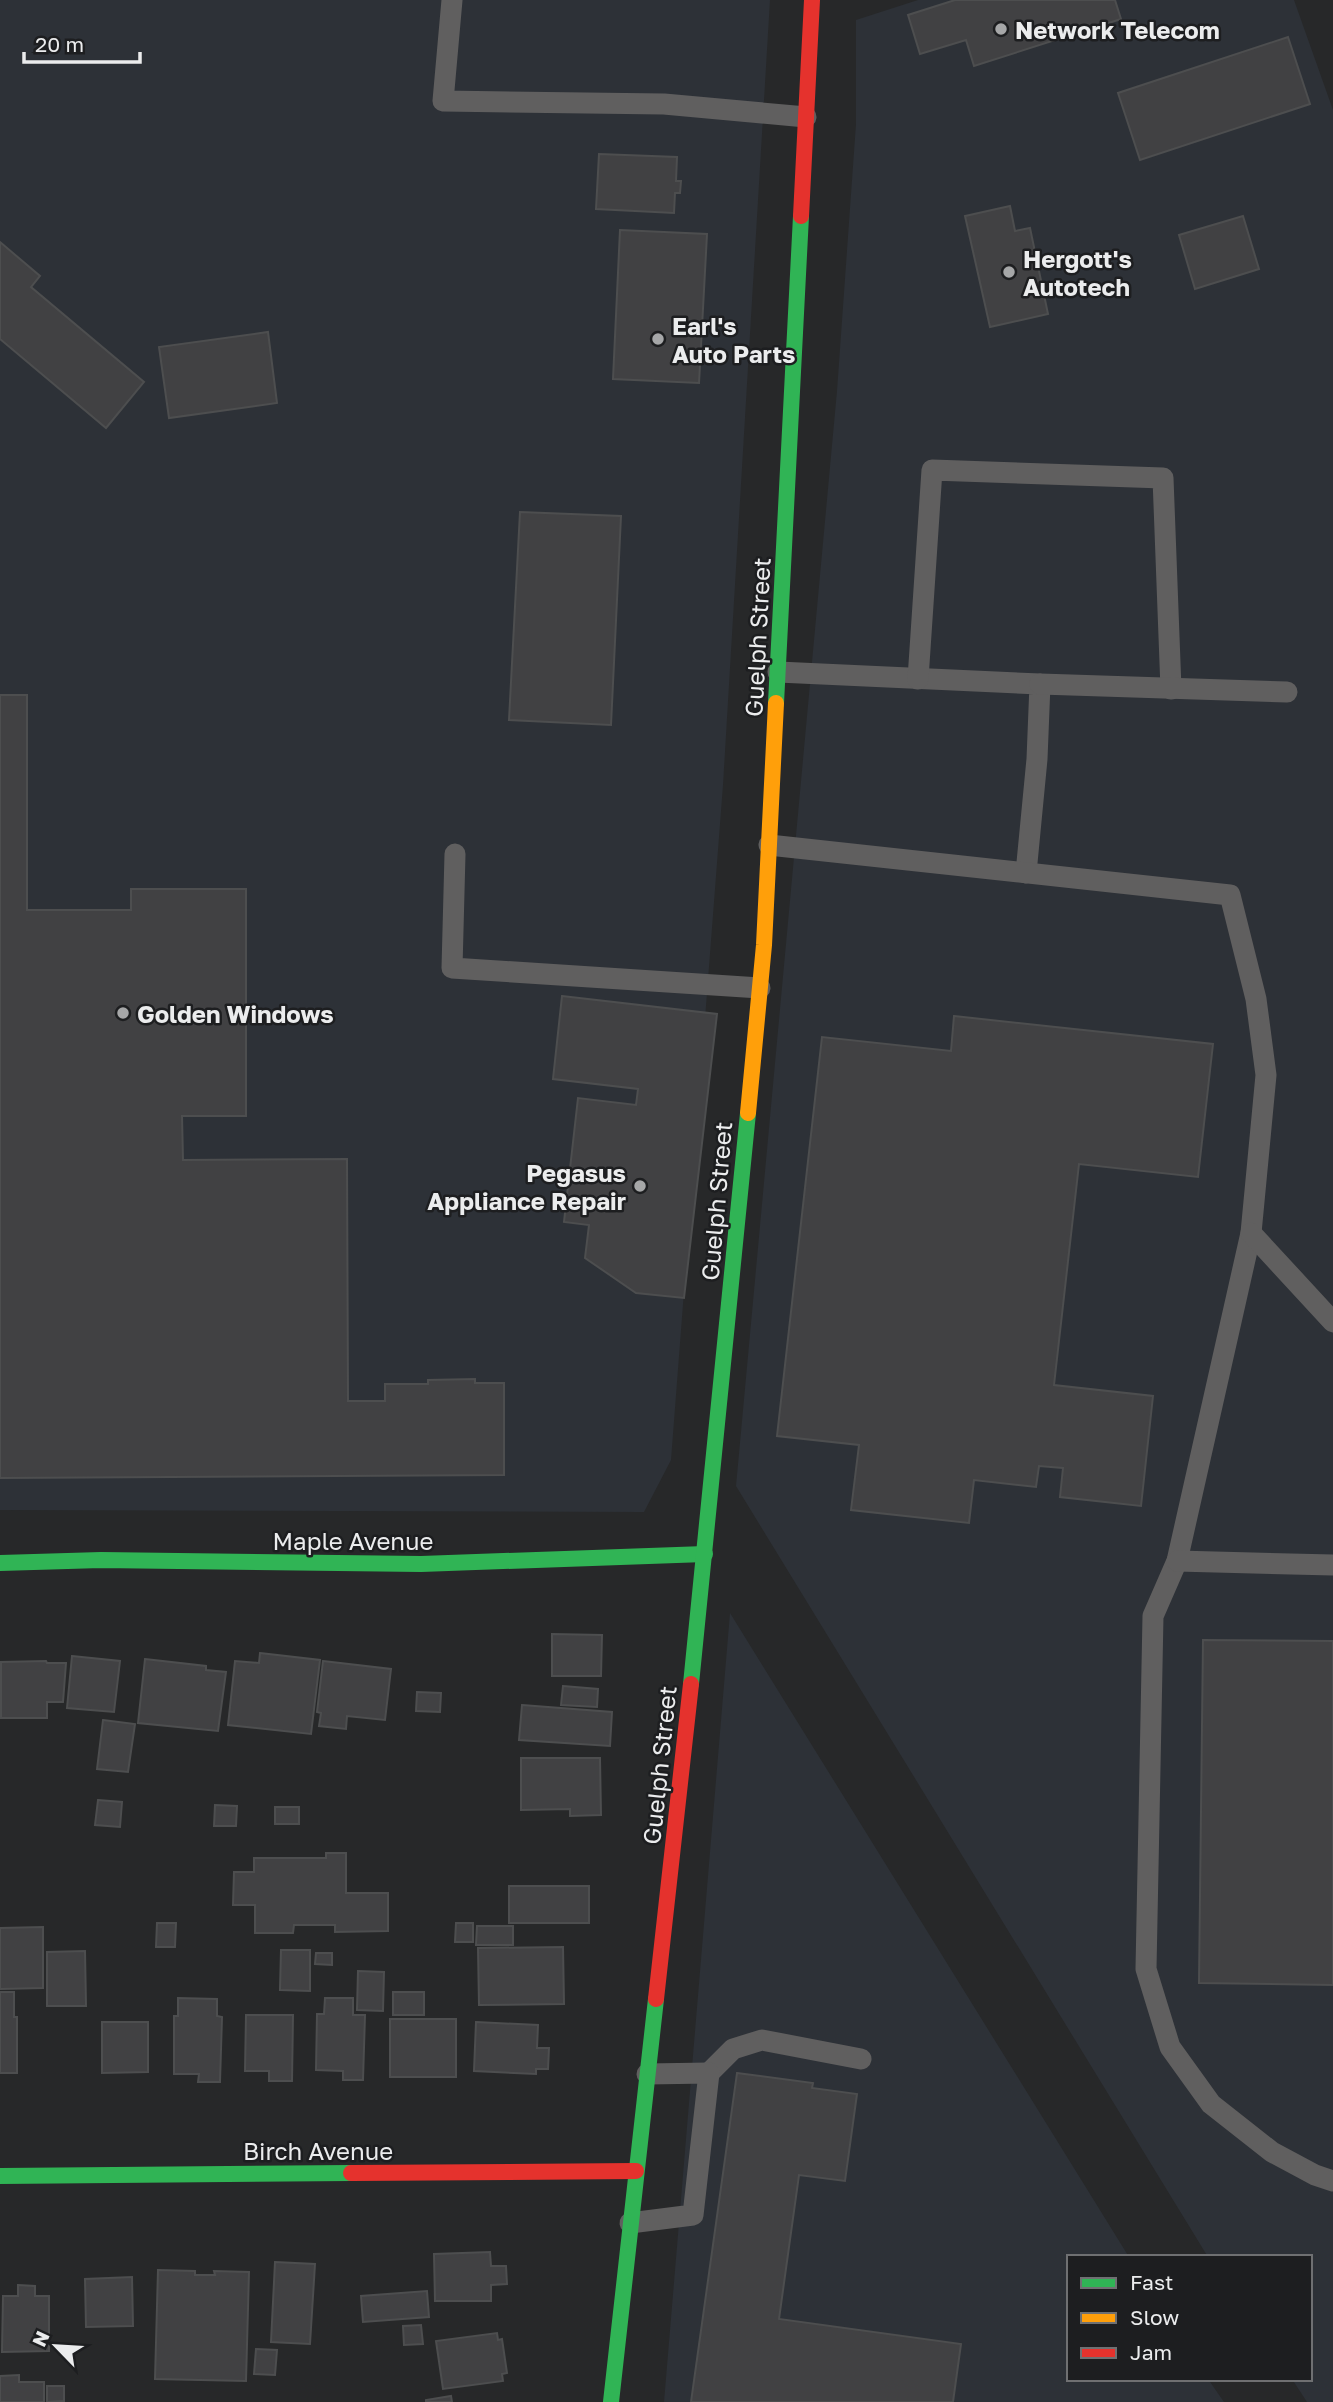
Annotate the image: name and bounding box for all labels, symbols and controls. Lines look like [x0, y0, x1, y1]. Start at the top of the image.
place label: Network Telecom [1015, 15, 1220, 44]
scale bar [24, 21, 140, 65]
marker: Network Telecom [993, 21, 1009, 37]
text: 20 m [35, 31, 84, 57]
place label: Hergott's Autotech [1023, 244, 1132, 301]
marker: Hergott's Autotech [1001, 264, 1017, 280]
place label: Earl's Auto Parts [672, 311, 795, 368]
marker: Earl's Auto Parts [650, 331, 666, 347]
street label: Guelph Street [738, 557, 776, 717]
place label: Golden Windows [137, 999, 334, 1028]
marker: Golden Windows [115, 1005, 131, 1021]
street label: Guelph Street [695, 1120, 737, 1282]
place label: Pegasus Appliance Repair [427, 1158, 626, 1215]
marker: Pegasus Appliance Repair [632, 1178, 648, 1194]
street label: Maple Avenue [272, 1526, 434, 1555]
street label: Guelph Street [636, 1684, 682, 1846]
street label: Birch Avenue [243, 2136, 393, 2165]
legend [1067, 2255, 1312, 2381]
text: Fast [1130, 2269, 1173, 2295]
text: Slow [1130, 2304, 1179, 2330]
north arrow [21, 2311, 91, 2381]
text: N [27, 2327, 54, 2350]
text: Jam [1130, 2339, 1172, 2365]

